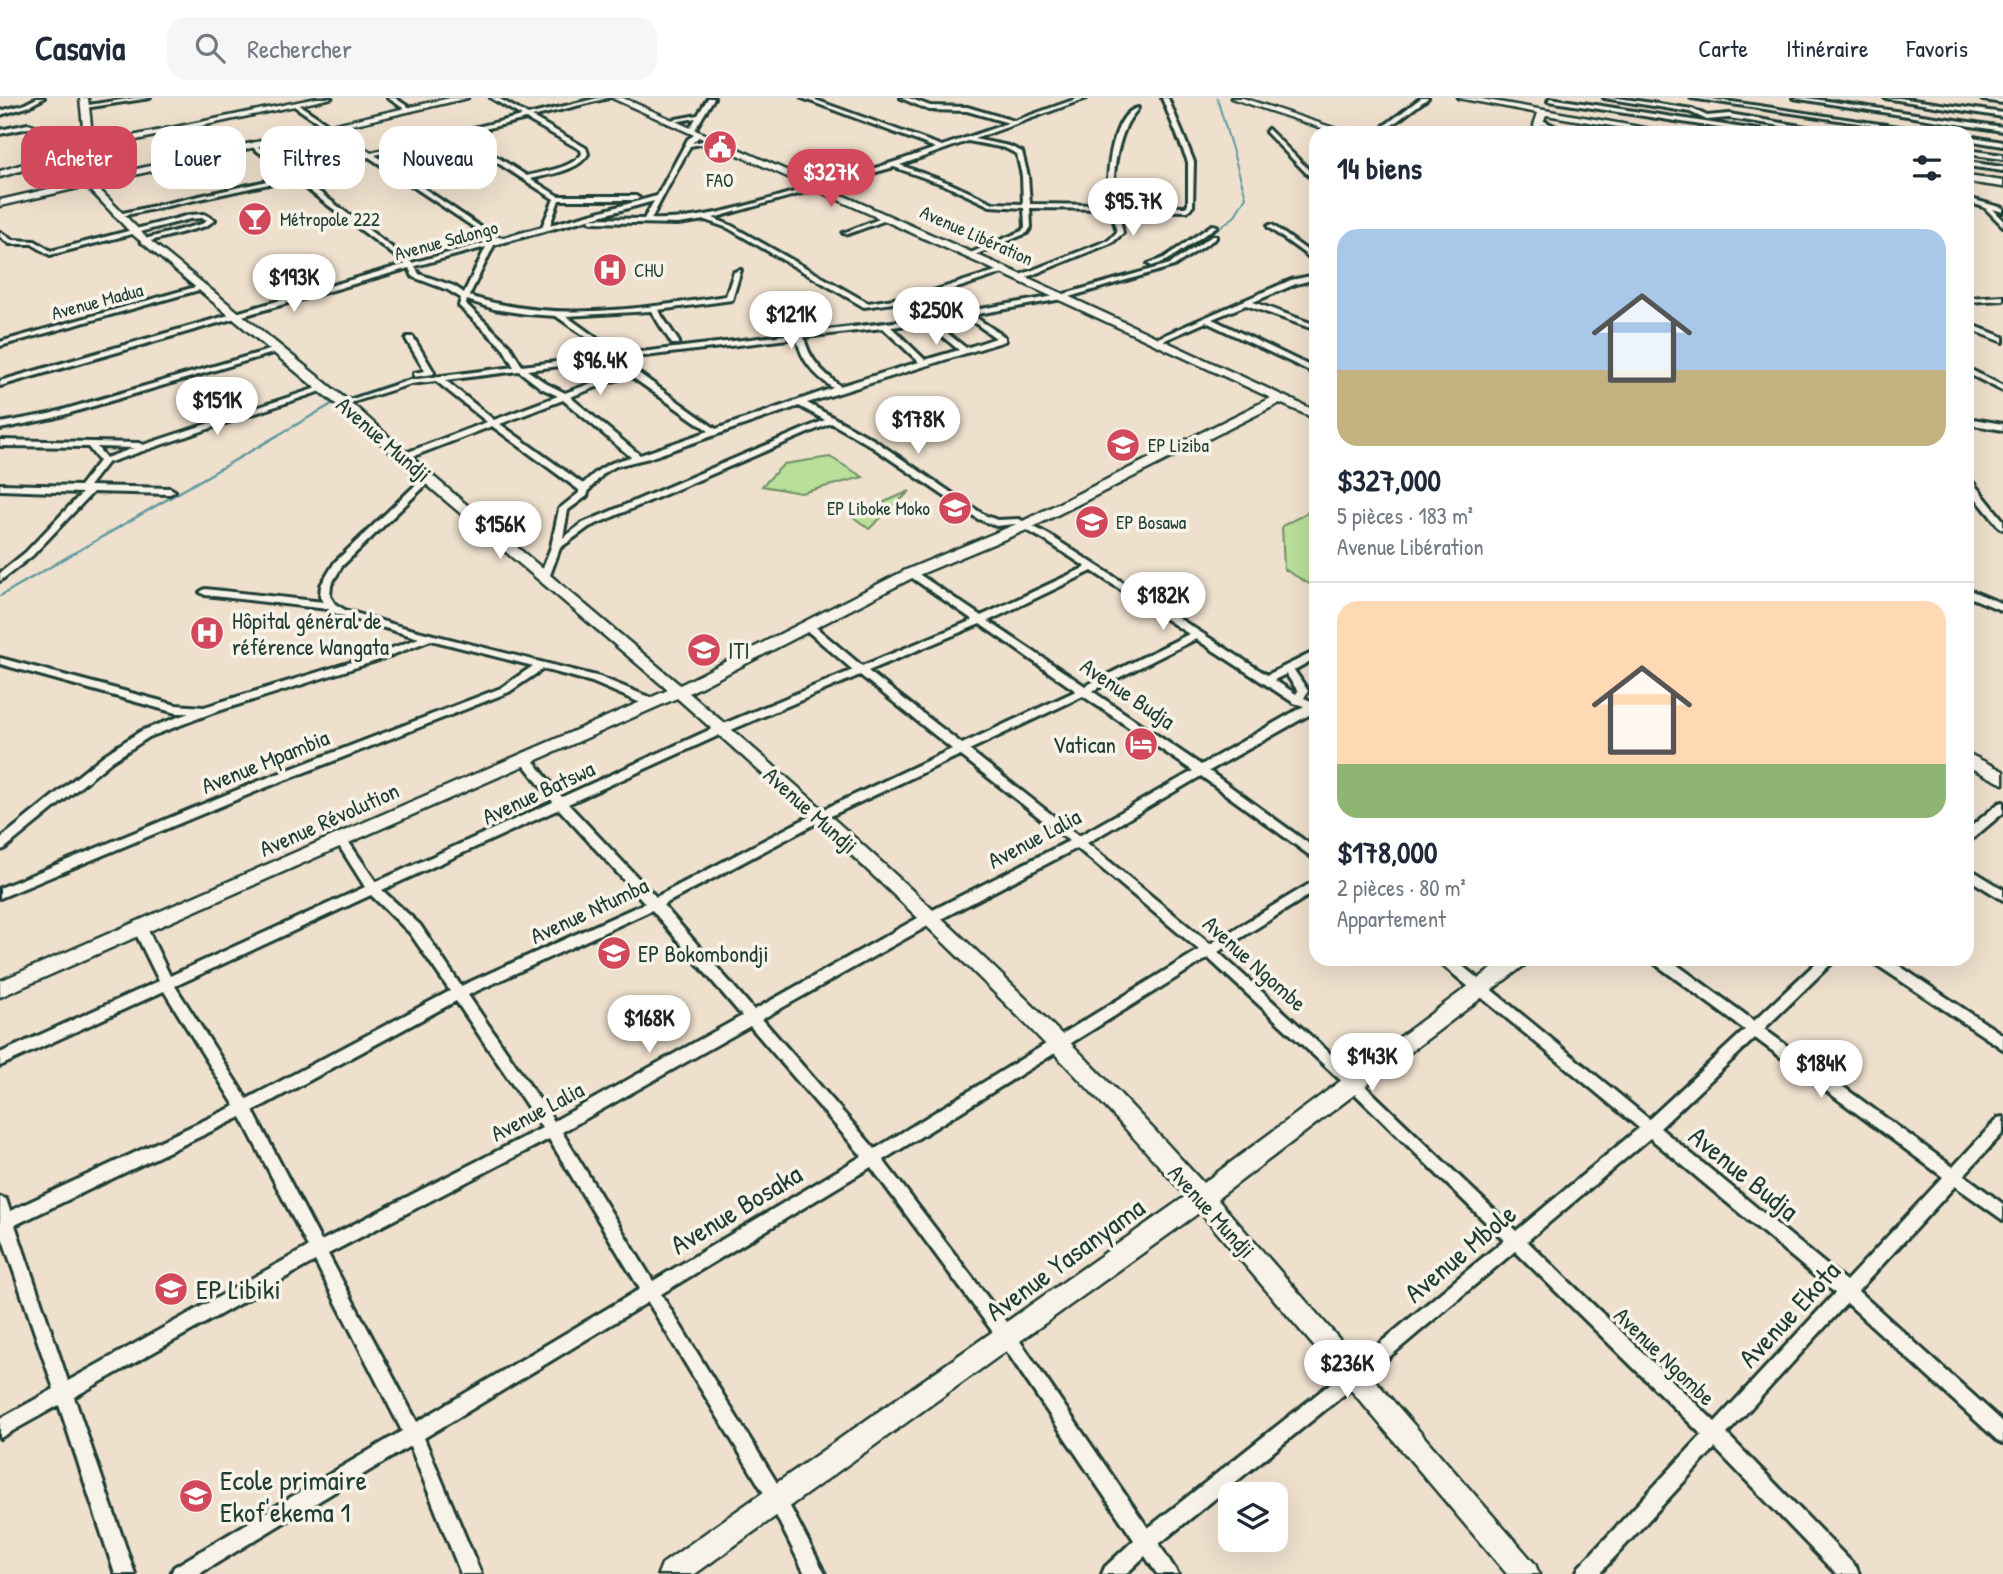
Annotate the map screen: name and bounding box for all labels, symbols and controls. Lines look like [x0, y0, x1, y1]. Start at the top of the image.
search box [167, 17, 657, 80]
text: Casavia [35, 26, 125, 70]
icon: search [191, 29, 229, 67]
text: Rechercher [247, 31, 352, 66]
text: Carte [1698, 32, 1748, 64]
text: Itinéraire [1786, 32, 1868, 64]
text: Favoris [1906, 32, 1968, 64]
chip: Acheter [21, 126, 137, 189]
chip: Louer [151, 126, 246, 189]
chip: Filtres [260, 126, 365, 189]
chip: Nouveau [379, 126, 497, 189]
public building icon: FAO [701, 128, 739, 166]
text: 14 biens [1337, 148, 1422, 188]
icon: filters [1908, 149, 1946, 187]
pin: $327K [782, 150, 880, 209]
text: $327K [803, 156, 859, 187]
place label: FAO [706, 167, 733, 193]
pin: $95.7K [1076, 178, 1190, 238]
text: $95.7K [1104, 185, 1162, 216]
street label: Avenue Libération [916, 199, 1038, 271]
bar icon: Métropole 222 [236, 200, 274, 238]
place label: Métropole 222 [280, 206, 380, 232]
street label: Avenue Salongo [391, 214, 501, 266]
hospital icon: CHU [591, 251, 629, 289]
pin: $193K [245, 254, 343, 314]
place label: CHU [634, 257, 664, 283]
text: $193K [269, 261, 319, 292]
icon: home [1579, 275, 1705, 401]
street label: Avenue Madua [48, 276, 146, 326]
pin: $250K [887, 288, 985, 347]
pin: $121K [742, 292, 840, 351]
text: $250K [909, 294, 963, 325]
text: $121K [765, 298, 817, 329]
pin: $96.4K [543, 338, 657, 397]
text: $96.4K [573, 344, 627, 375]
pin: $151K [168, 378, 266, 437]
text: $151K [192, 384, 242, 415]
street label: Avenue Mundji [330, 389, 438, 489]
pin: $178K [869, 396, 967, 456]
text: $178K [891, 403, 945, 434]
school or university icon: EP Liziba [1104, 426, 1142, 464]
place label: EP Liziba [1148, 432, 1209, 458]
text: $327,000 [1337, 460, 1441, 500]
school or university icon: EP Liboke Moko [936, 489, 974, 527]
place label: EP Liboke Moko [827, 495, 930, 521]
text: 5 pièces · 183 m² [1337, 500, 1473, 531]
pin: $156K [451, 502, 549, 561]
school or university icon: EP Bosawa [1073, 503, 1111, 541]
text: $156K [475, 508, 525, 539]
place label: EP Bosawa [1116, 509, 1187, 535]
text: Avenue Libération [1337, 531, 1484, 562]
pin: $182K [1114, 573, 1212, 632]
text: $182K [1137, 579, 1189, 610]
place label: Hôpital général de référence Wangata [232, 605, 389, 662]
hospital icon: Hôpital général de référence Wangata [188, 614, 226, 652]
school or university icon: ITI [685, 631, 723, 669]
place label: ITI [728, 635, 750, 666]
icon: home [1579, 647, 1705, 773]
street label: Avenue Budja [1075, 650, 1181, 736]
street label: Avenue Mpambia [196, 721, 334, 801]
hotel icon: Vatican [1122, 725, 1160, 763]
place label: Vatican [1053, 729, 1116, 760]
street label: Avenue Batswa [477, 752, 599, 832]
street label: Avenue Mundji [757, 760, 865, 860]
street label: Avenue Révolution [254, 774, 404, 864]
street label: Avenue Lalia [982, 800, 1086, 876]
text: $178,000 [1337, 832, 1437, 872]
street label: Avenue Ntumba [525, 869, 653, 951]
text: 2 pièces · 80 m² [1337, 872, 1466, 903]
text: Appartement [1337, 903, 1446, 934]
street label: Avenue Ngombe [1196, 908, 1314, 1018]
school or university icon: EP Bokombondji [595, 934, 633, 972]
place label: EP Bokombondji [638, 938, 769, 969]
pin: $168K [600, 996, 698, 1055]
text: $168K [623, 1002, 675, 1033]
pin: $143K [1323, 1034, 1421, 1093]
text: $143K [1347, 1040, 1397, 1071]
pin: $184K [1772, 1040, 1870, 1100]
text: $184K [1796, 1047, 1846, 1078]
street label: Avenue Lalia [485, 1073, 589, 1149]
street label: Avenue Budja [1681, 1117, 1807, 1229]
street label: Avenue Bosaka [663, 1155, 809, 1263]
street label: Avenue Mundji [1162, 1157, 1262, 1265]
street label: Avenue Yasanyama [978, 1188, 1152, 1330]
street label: Avenue Mbole [1396, 1195, 1524, 1311]
street label: Avenue Ekota [1730, 1252, 1848, 1376]
school or university icon: EP Libiki [152, 1270, 190, 1308]
place label: EP Libiki [196, 1270, 281, 1308]
street label: Avenue Ngombe [1608, 1300, 1722, 1412]
pin: $236K [1298, 1340, 1396, 1400]
text: $236K [1320, 1347, 1374, 1378]
place label: Ecole primaire Ekof'ekema 1 [220, 1461, 367, 1531]
school or university icon: Ecole primaire Ekof'ekema 1 [177, 1477, 215, 1515]
map controls [1218, 1482, 1288, 1552]
button: layers [1218, 1482, 1288, 1552]

